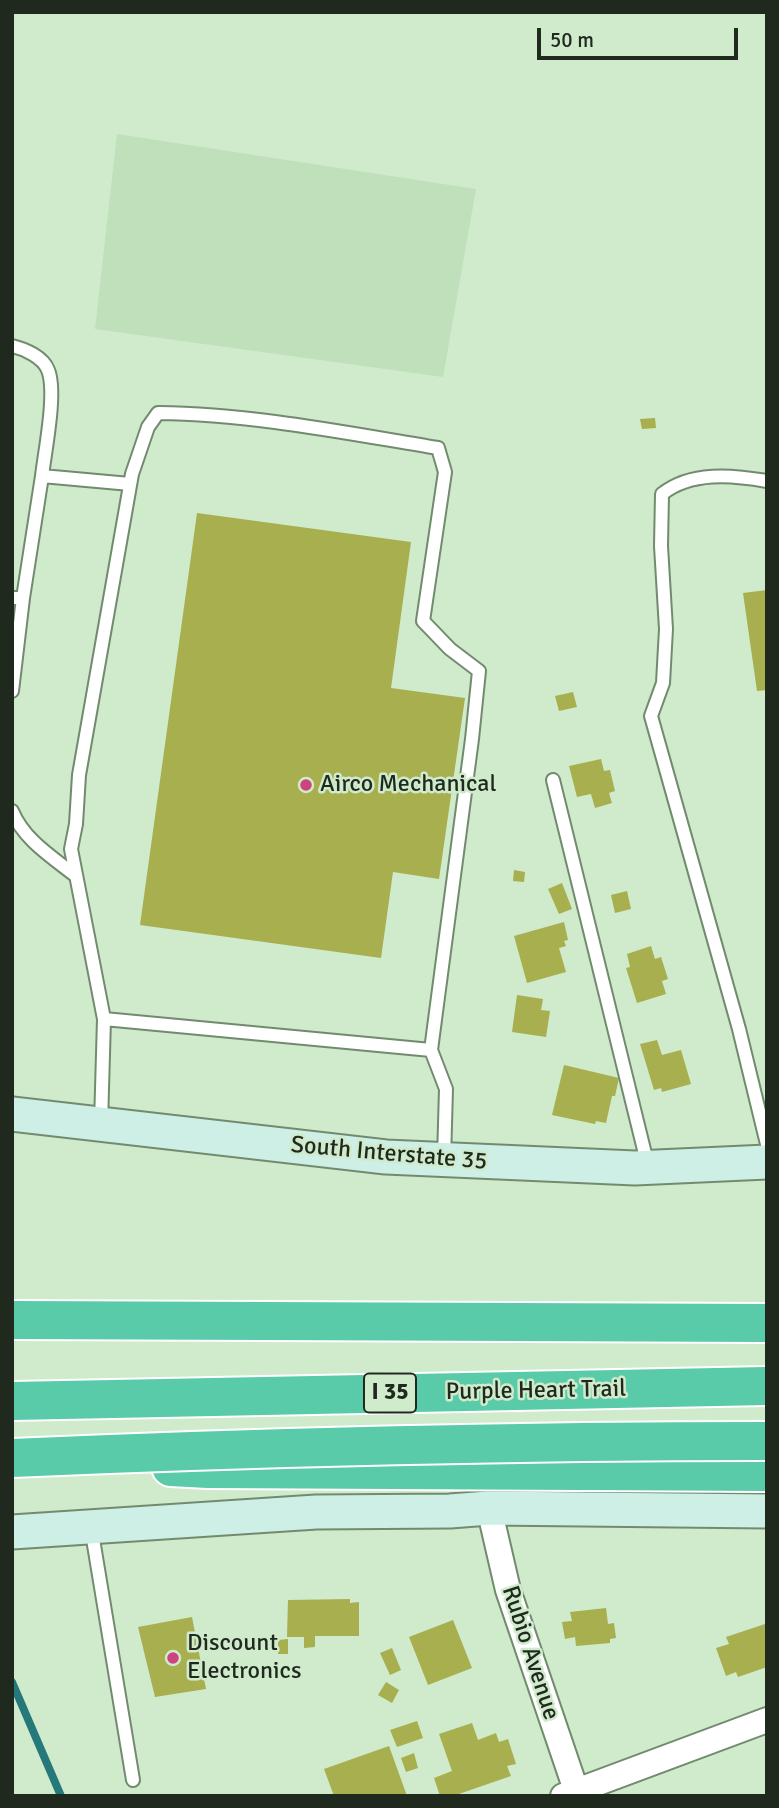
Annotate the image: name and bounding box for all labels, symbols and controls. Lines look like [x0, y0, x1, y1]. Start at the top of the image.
scale bar [541, 14, 742, 58]
text: 50 m [550, 27, 594, 53]
place label: Airco Mechanical [320, 771, 497, 799]
marker: Airco Mechanical [298, 777, 314, 793]
street label: South Interstate 35 [290, 1131, 488, 1177]
road number: I 35 [364, 1374, 416, 1412]
street label: Purple Heart Trail [446, 1375, 626, 1407]
street label: Rubio Avenue [495, 1582, 565, 1724]
place label: Discount Electronics [187, 1630, 301, 1686]
marker: Discount Electronics [165, 1650, 181, 1666]

